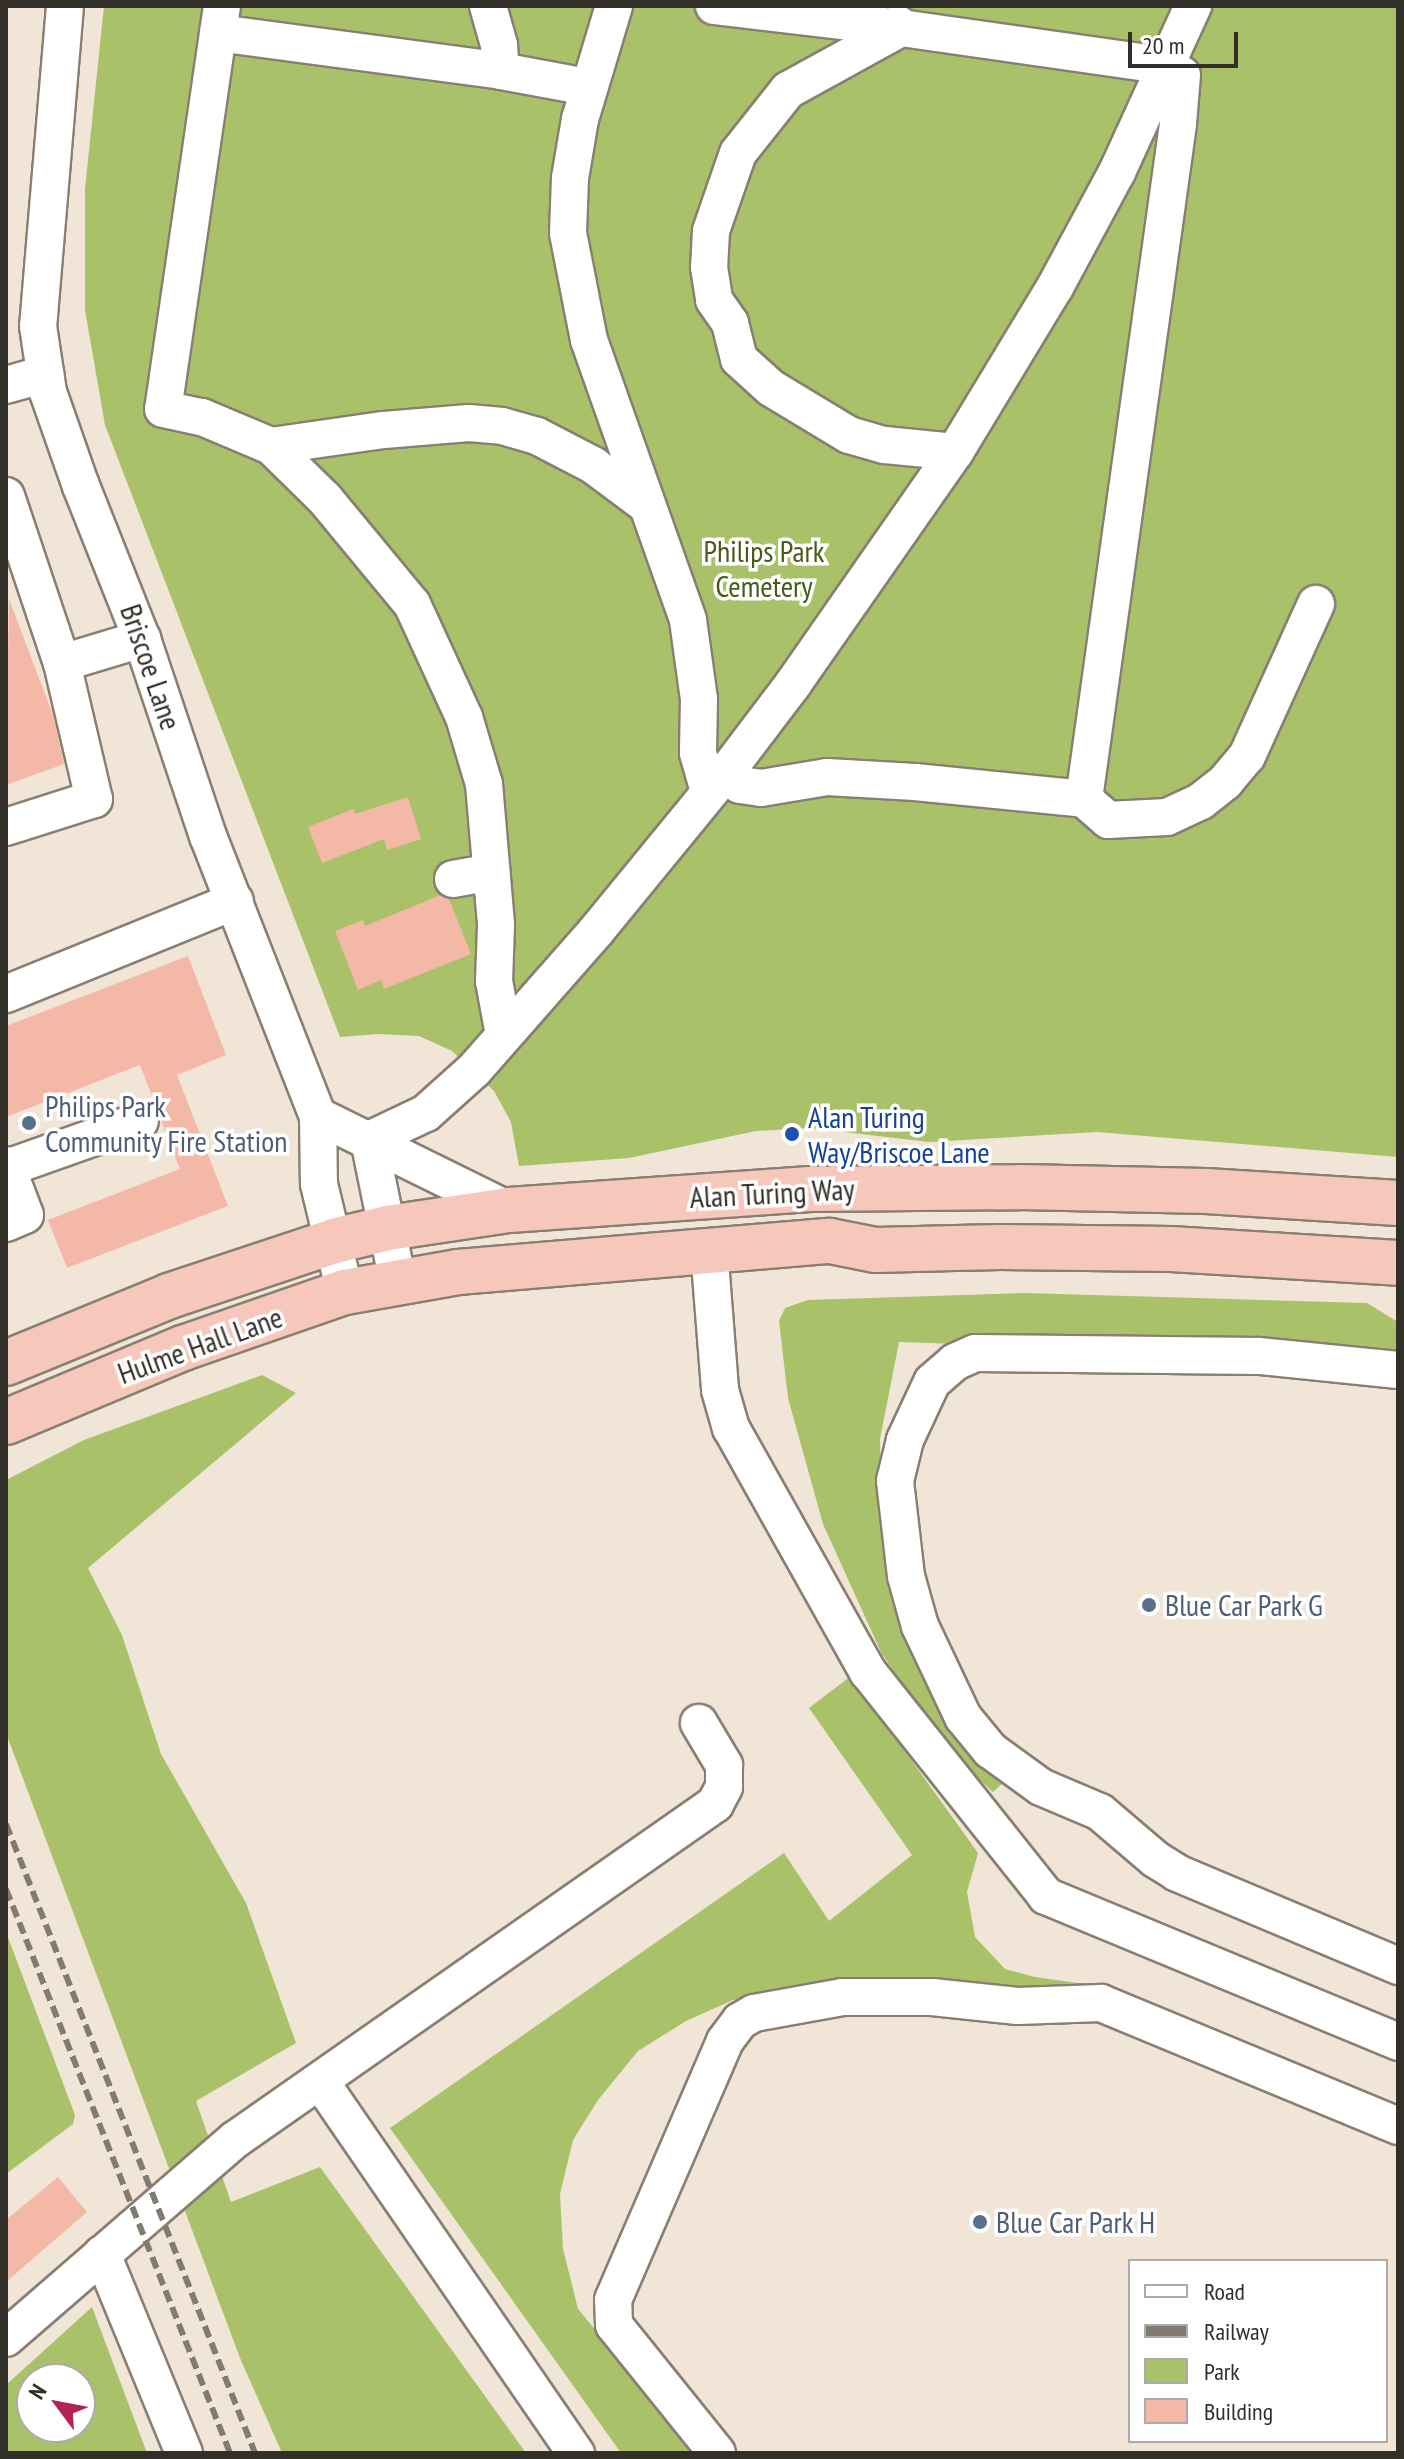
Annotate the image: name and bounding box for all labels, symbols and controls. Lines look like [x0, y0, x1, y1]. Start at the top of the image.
scale bar [1132, 16, 1242, 66]
text: 20 m [1142, 30, 1184, 61]
park label: Philips Park Cemetery [704, 533, 824, 604]
street label: Briscoe Lane [113, 599, 189, 735]
place label: Philips Park Community Fire Station [45, 1088, 288, 1158]
place label: Alan Turing Way/Briscoe Lane [808, 1099, 990, 1170]
marker: Philips Park Community Fire Station [20, 1114, 38, 1132]
marker: Alan Turing Way/Briscoe Lane [783, 1125, 801, 1143]
street label: Alan Turing Way [688, 1171, 856, 1215]
street label: Hulme Hall Lane [113, 1299, 287, 1391]
place label: Blue Car Park G [1165, 1587, 1324, 1623]
marker: Blue Car Park G [1140, 1596, 1158, 1614]
place label: Blue Car Park H [996, 2204, 1156, 2240]
marker: Blue Car Park H [971, 2213, 989, 2231]
legend [1128, 2259, 1388, 2443]
text: Road [1204, 2276, 1245, 2307]
text: Railway [1204, 2316, 1269, 2347]
text: Park [1204, 2356, 1240, 2387]
north arrow [16, 2363, 96, 2443]
text: N [22, 2379, 52, 2404]
text: Building [1204, 2396, 1273, 2427]

